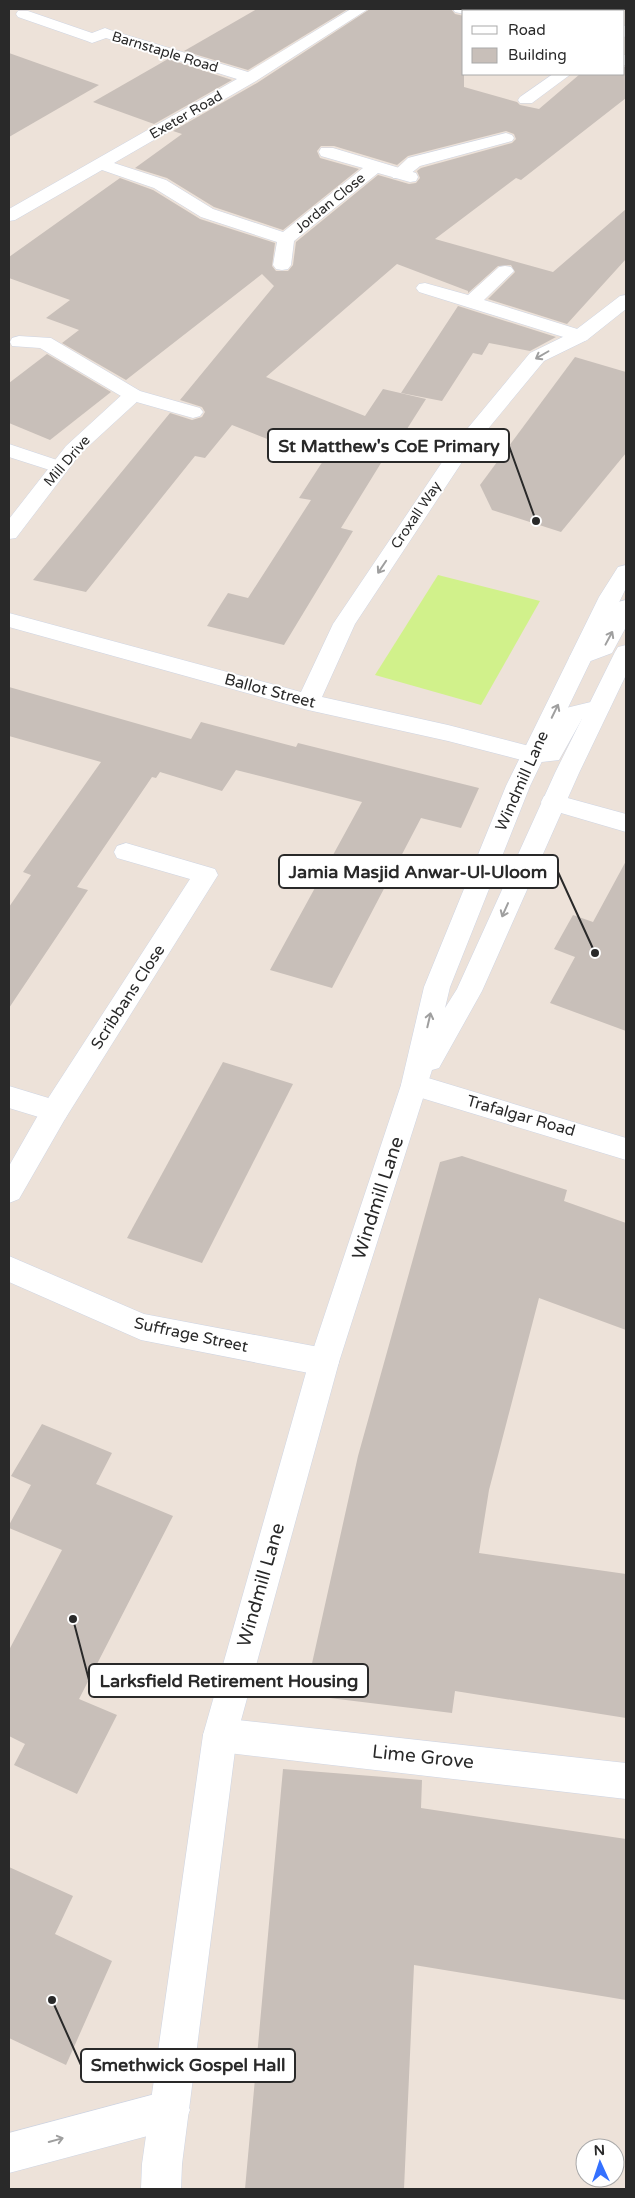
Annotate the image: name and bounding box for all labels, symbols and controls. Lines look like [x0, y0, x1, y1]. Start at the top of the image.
legend [462, 10, 625, 75]
text: Road [508, 21, 546, 39]
street label: Barnstaple Road [110, 28, 220, 76]
text: Building [508, 46, 567, 64]
street label: Exeter Road [146, 87, 226, 143]
street label: Jordan Close [291, 169, 369, 236]
one-way arrow [535, 350, 550, 360]
callout: St Matthew's CoE Primary [268, 429, 509, 462]
street label: Mill Drive [40, 432, 94, 490]
text: St Matthew's CoE Primary [278, 435, 500, 457]
street label: Croxall Way [387, 478, 445, 552]
one-way arrow [377, 560, 387, 574]
one-way arrow [605, 631, 614, 646]
street label: Ballot Street [222, 669, 318, 713]
one-way arrow [550, 704, 560, 719]
street label: Windmill Lane [491, 728, 553, 834]
callout: Jamia Masjid Anwar-Ul-Uloom [279, 855, 558, 888]
text: Jamia Masjid Anwar-Ul-Uloom [288, 861, 547, 883]
one-way arrow [499, 902, 509, 917]
street label: Scribbans Close [87, 941, 169, 1053]
one-way arrow [425, 1013, 434, 1029]
street label: Trafalgar Road [464, 1091, 578, 1141]
street label: Windmill Lane [348, 1134, 408, 1262]
street label: Suffrage Street [132, 1313, 250, 1357]
street label: Windmill Lane [233, 1521, 289, 1649]
callout: Larksfield Retirement Housing [89, 1664, 368, 1697]
text: Larksfield Retirement Housing [100, 1670, 358, 1692]
street label: Lime Grove [371, 1741, 475, 1773]
callout: Smethwick Gospel Hall [81, 2049, 295, 2082]
text: Smethwick Gospel Hall [91, 2054, 285, 2076]
one-way arrow [47, 2135, 63, 2145]
north arrow [575, 2138, 625, 2188]
text: N [593, 2142, 605, 2159]

